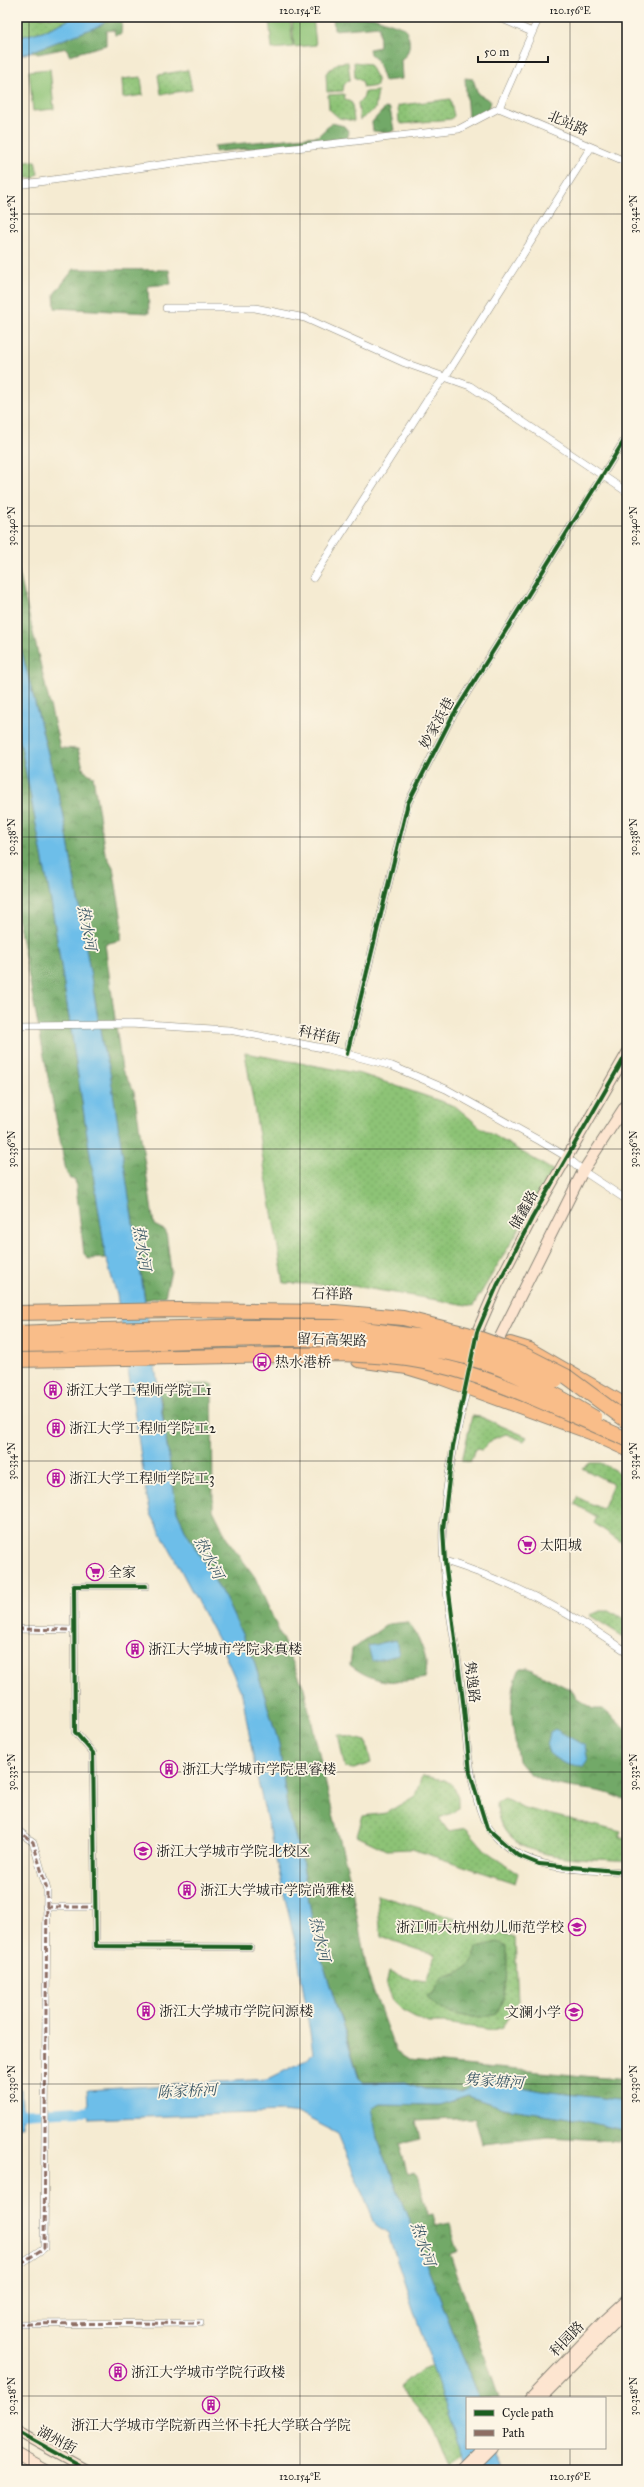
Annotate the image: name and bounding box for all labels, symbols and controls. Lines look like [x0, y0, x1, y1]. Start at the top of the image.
text: 120.154°E [279, 5, 321, 17]
text: 120.156°E [549, 5, 591, 17]
scale bar [478, 38, 548, 64]
text: 50 m [484, 45, 509, 59]
street label: 北站路 [545, 107, 591, 139]
text: 30.342°N [6, 194, 18, 233]
text: 30.342°N [628, 194, 640, 233]
text: 30.340°N [6, 506, 18, 546]
text: 30.340°N [628, 506, 640, 546]
street label: 妙家浜巷 [416, 694, 458, 752]
text: 30.338°N [6, 818, 18, 856]
text: 30.338°N [628, 818, 640, 856]
water label: 热水河 [74, 904, 100, 955]
street label: 科祥街 [297, 1022, 341, 1048]
text: 30.336°N [6, 1130, 18, 1168]
text: 30.336°N [628, 1130, 640, 1168]
street label: 储鑫路 [506, 1188, 542, 1232]
water label: 热水河 [130, 1224, 155, 1275]
street label: 石祥路 [311, 1285, 353, 1303]
street label: 留石高架路 [297, 1330, 367, 1350]
bus stop icon: 热水港桥 [252, 1352, 272, 1372]
place label: 热水港桥 [275, 1354, 331, 1371]
building icon: 浙江大学工程师学院工1 [43, 1380, 63, 1400]
place label: 浙江大学工程师学院工1 [66, 1382, 212, 1399]
building icon: 浙江大学工程师学院工2 [46, 1418, 66, 1438]
place label: 浙江大学工程师学院工2 [69, 1420, 216, 1437]
text: 30.334°N [6, 1442, 18, 1480]
text: 30.334°N [628, 1442, 640, 1480]
building icon: 浙江大学工程师学院工3 [46, 1468, 66, 1488]
place label: 浙江大学工程师学院工3 [69, 1470, 215, 1487]
water label: 热水河 [191, 1534, 229, 1585]
supermarket icon: 太阳城 [517, 1535, 537, 1555]
place label: 太阳城 [540, 1537, 582, 1554]
supermarket icon: 全家 [85, 1562, 105, 1582]
place label: 全家 [108, 1564, 136, 1581]
building icon: 浙江大学城市学院求真楼 [125, 1639, 145, 1659]
place label: 浙江大学城市学院求真楼 [148, 1641, 302, 1658]
street label: 隽逸路 [461, 1660, 483, 1704]
text: 30.332°N [6, 1753, 18, 1790]
text: 30.332°N [628, 1753, 640, 1790]
building icon: 浙江大学城市学院思睿楼 [159, 1759, 179, 1779]
place label: 浙江大学城市学院思睿楼 [182, 1761, 336, 1778]
school or university icon: 浙江大学城市学院北校区 [133, 1841, 153, 1861]
place label: 浙江大学城市学院北校区 [156, 1843, 310, 1860]
building icon: 浙江大学城市学院尚雅楼 [177, 1880, 197, 1900]
place label: 浙江大学城市学院尚雅楼 [200, 1882, 354, 1899]
water label: 热水河 [306, 1915, 335, 1966]
school or university icon: 浙江师大杭州幼儿师范学校 [567, 1917, 587, 1937]
place label: 浙江师大杭州幼儿师范学校 [396, 1919, 564, 1936]
building icon: 浙江大学城市学院问源楼 [136, 2001, 156, 2021]
school or university icon: 文澜小学 [564, 2002, 584, 2022]
place label: 浙江大学城市学院问源楼 [159, 2003, 313, 2020]
place label: 文澜小学 [505, 2004, 561, 2021]
text: 30.330°N [6, 2065, 18, 2103]
text: 30.330°N [628, 2065, 640, 2103]
water label: 隽家塘河 [463, 2070, 528, 2092]
water label: 陈家桥河 [157, 2080, 220, 2102]
water label: 热水河 [407, 2220, 440, 2271]
street label: 科园路 [546, 2318, 588, 2360]
building icon: 浙江大学城市学院行政楼 [108, 2362, 128, 2382]
place label: 浙江大学城市学院行政楼 [131, 2364, 285, 2381]
text: 30.328°N [6, 2376, 18, 2415]
text: 30.328°N [628, 2376, 640, 2415]
building icon: 浙江大学城市学院新西兰怀卡托大学联合学院 [201, 2395, 221, 2415]
legend [466, 2397, 606, 2449]
text: Cycle path [502, 2406, 554, 2420]
place label: 浙江大学城市学院新西兰怀卡托大学联合学院 [71, 2417, 351, 2434]
street label: 湖州街 [34, 2423, 80, 2457]
text: Path [502, 2426, 525, 2440]
text: 120.154°E [279, 2471, 321, 2483]
text: 120.156°E [549, 2471, 591, 2483]

